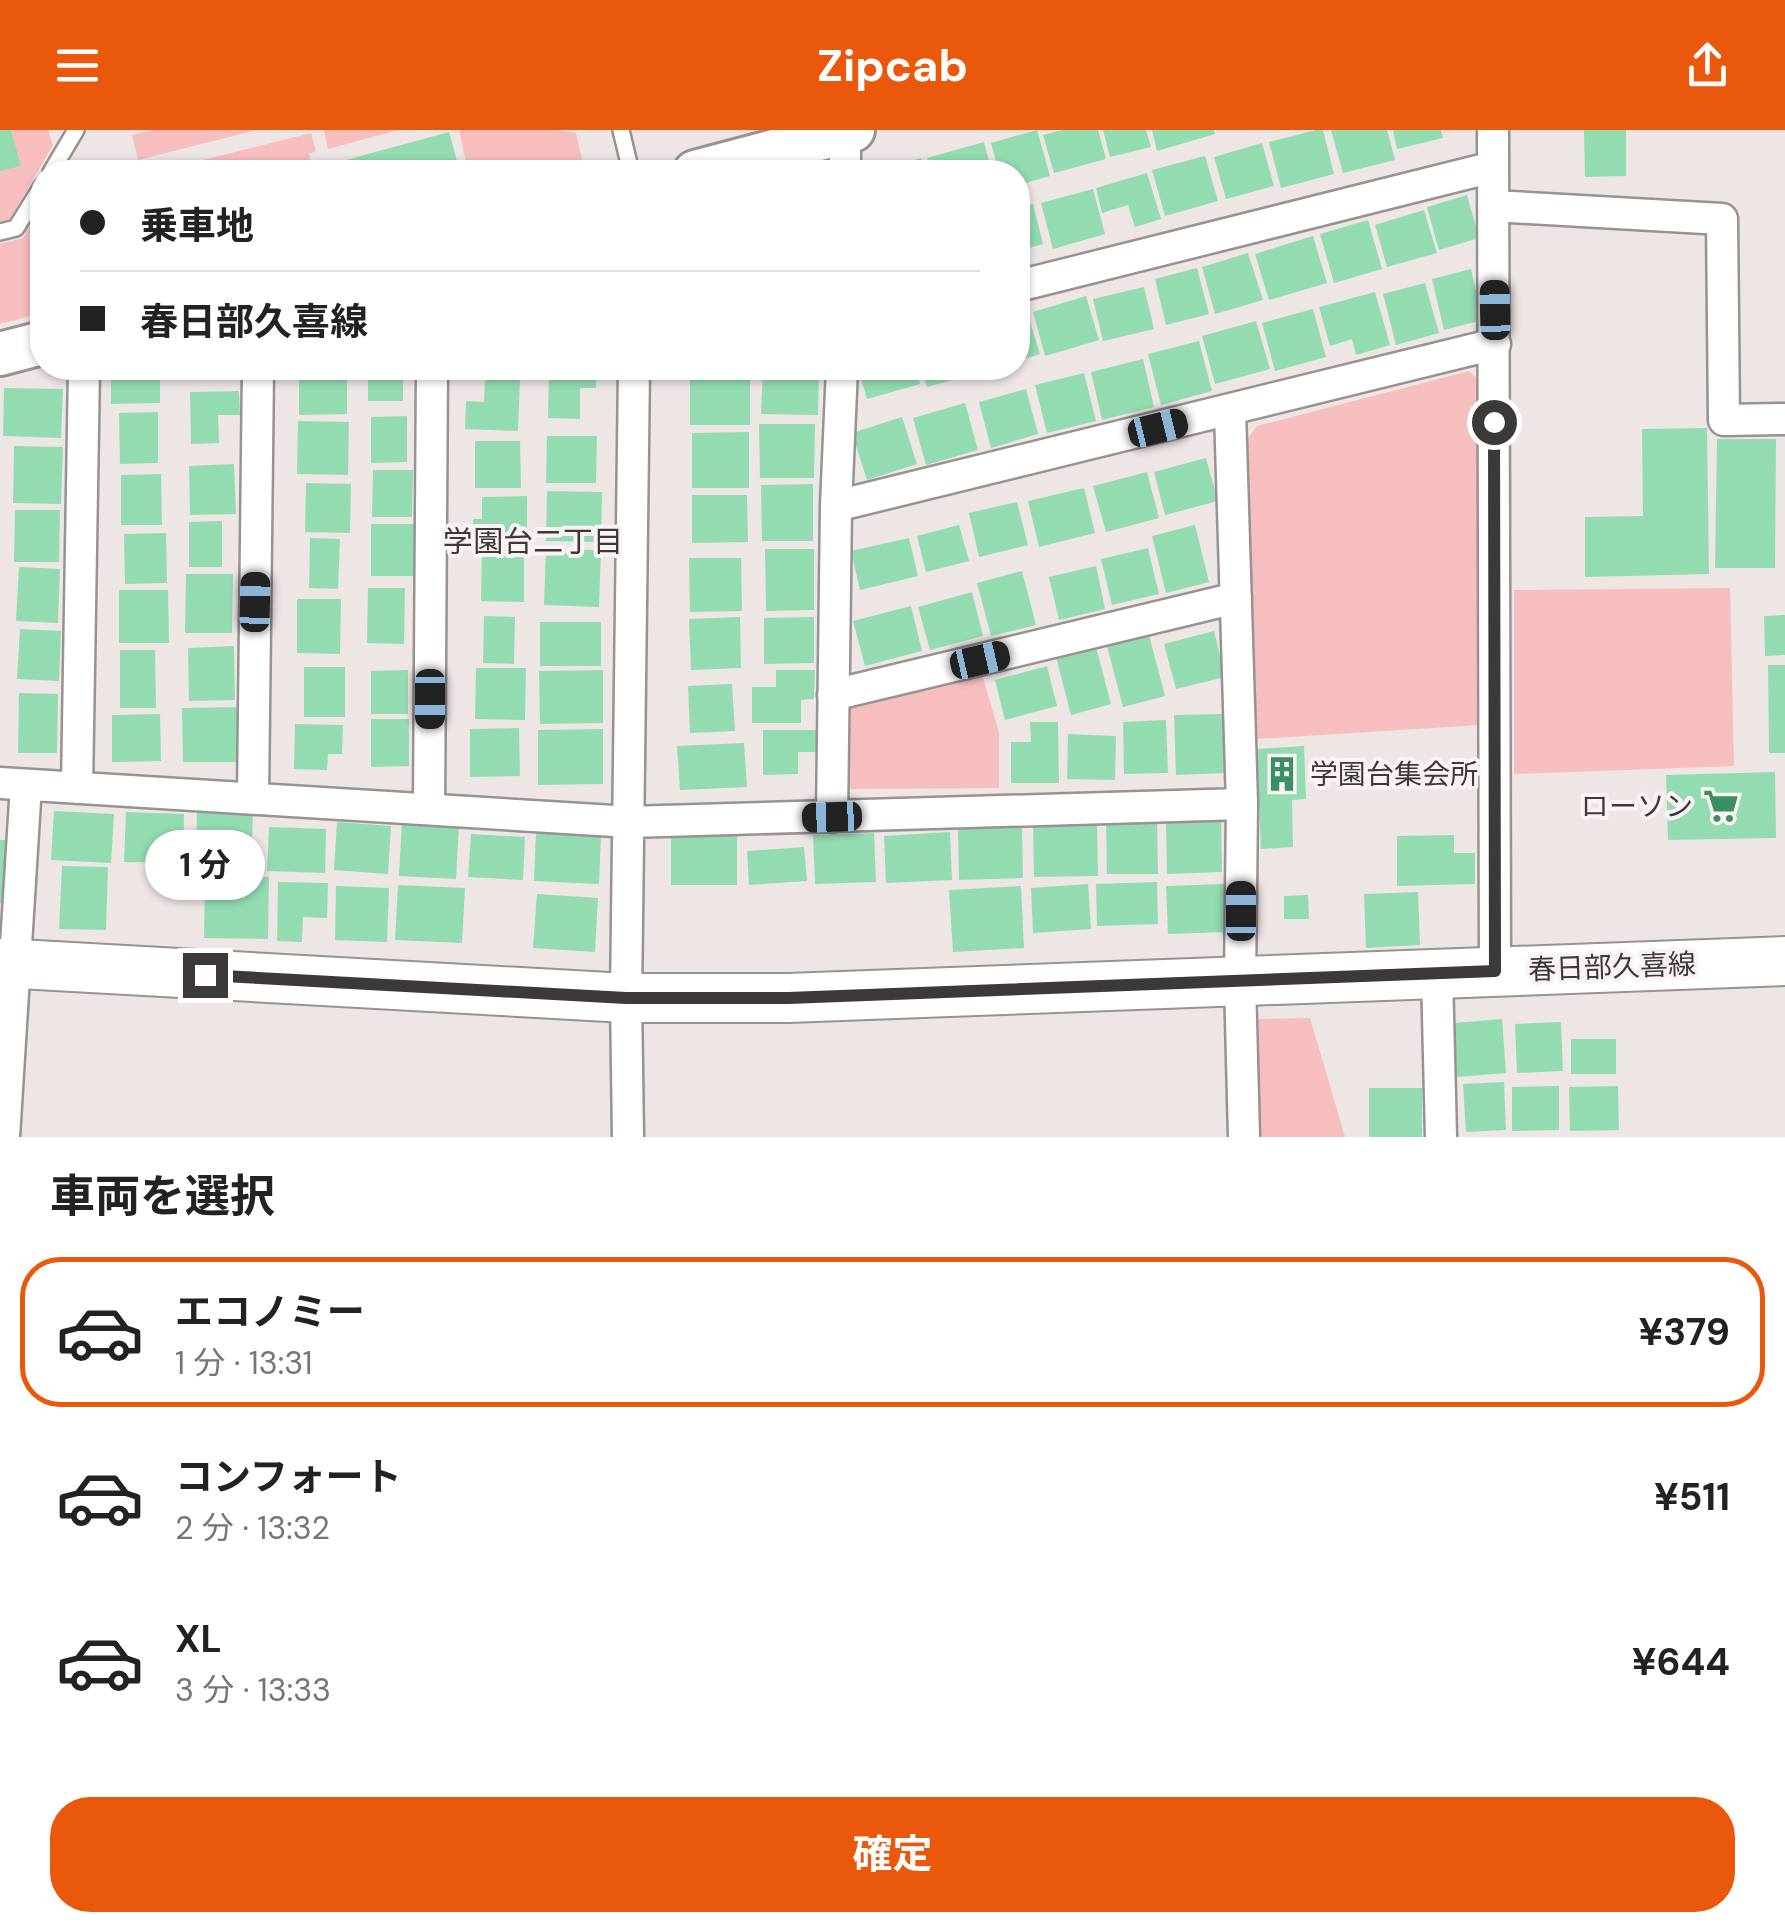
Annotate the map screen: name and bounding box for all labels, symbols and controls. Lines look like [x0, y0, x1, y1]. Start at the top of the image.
text: Zipcab [817, 36, 968, 95]
icon: menu [50, 38, 105, 93]
icon: share [1680, 38, 1735, 93]
text: 乗車地 [140, 201, 254, 251]
car [1479, 280, 1511, 340]
text: 春日部久喜線 [140, 297, 368, 347]
route start [1472, 400, 1517, 445]
car [1125, 406, 1191, 450]
district label: 学園台二丁目 [443, 522, 623, 561]
car [239, 572, 271, 632]
car [947, 639, 1013, 681]
car [415, 669, 445, 729]
building icon: 学園台集会所 [1263, 755, 1301, 793]
place label: 学園台集会所 [1310, 756, 1478, 793]
supermarket icon: ローソン [1702, 787, 1740, 825]
place label: ローソン [1581, 788, 1693, 825]
car [801, 801, 863, 833]
callout: 1 分 [145, 830, 265, 900]
text: 1 分 [179, 844, 231, 886]
car [1226, 881, 1256, 941]
street label: 春日部久喜線 [1527, 946, 1697, 988]
route end [183, 953, 228, 998]
text: 車両を選択 [50, 1167, 275, 1226]
icon: car [55, 1287, 145, 1377]
text: エコノミー [175, 1287, 365, 1337]
text: ¥379 [1639, 1307, 1730, 1357]
text: 1 分 · 13:31 [175, 1342, 313, 1384]
icon: car [55, 1452, 145, 1542]
text: コンフォート [175, 1452, 402, 1502]
text: ¥511 [1654, 1472, 1730, 1522]
text: 2 分 · 13:32 [175, 1507, 330, 1549]
text: XL [175, 1614, 222, 1664]
icon: car [55, 1617, 145, 1707]
text: ¥644 [1632, 1637, 1730, 1687]
text: 3 分 · 13:33 [175, 1669, 331, 1711]
button: 確定 [50, 1797, 1735, 1912]

